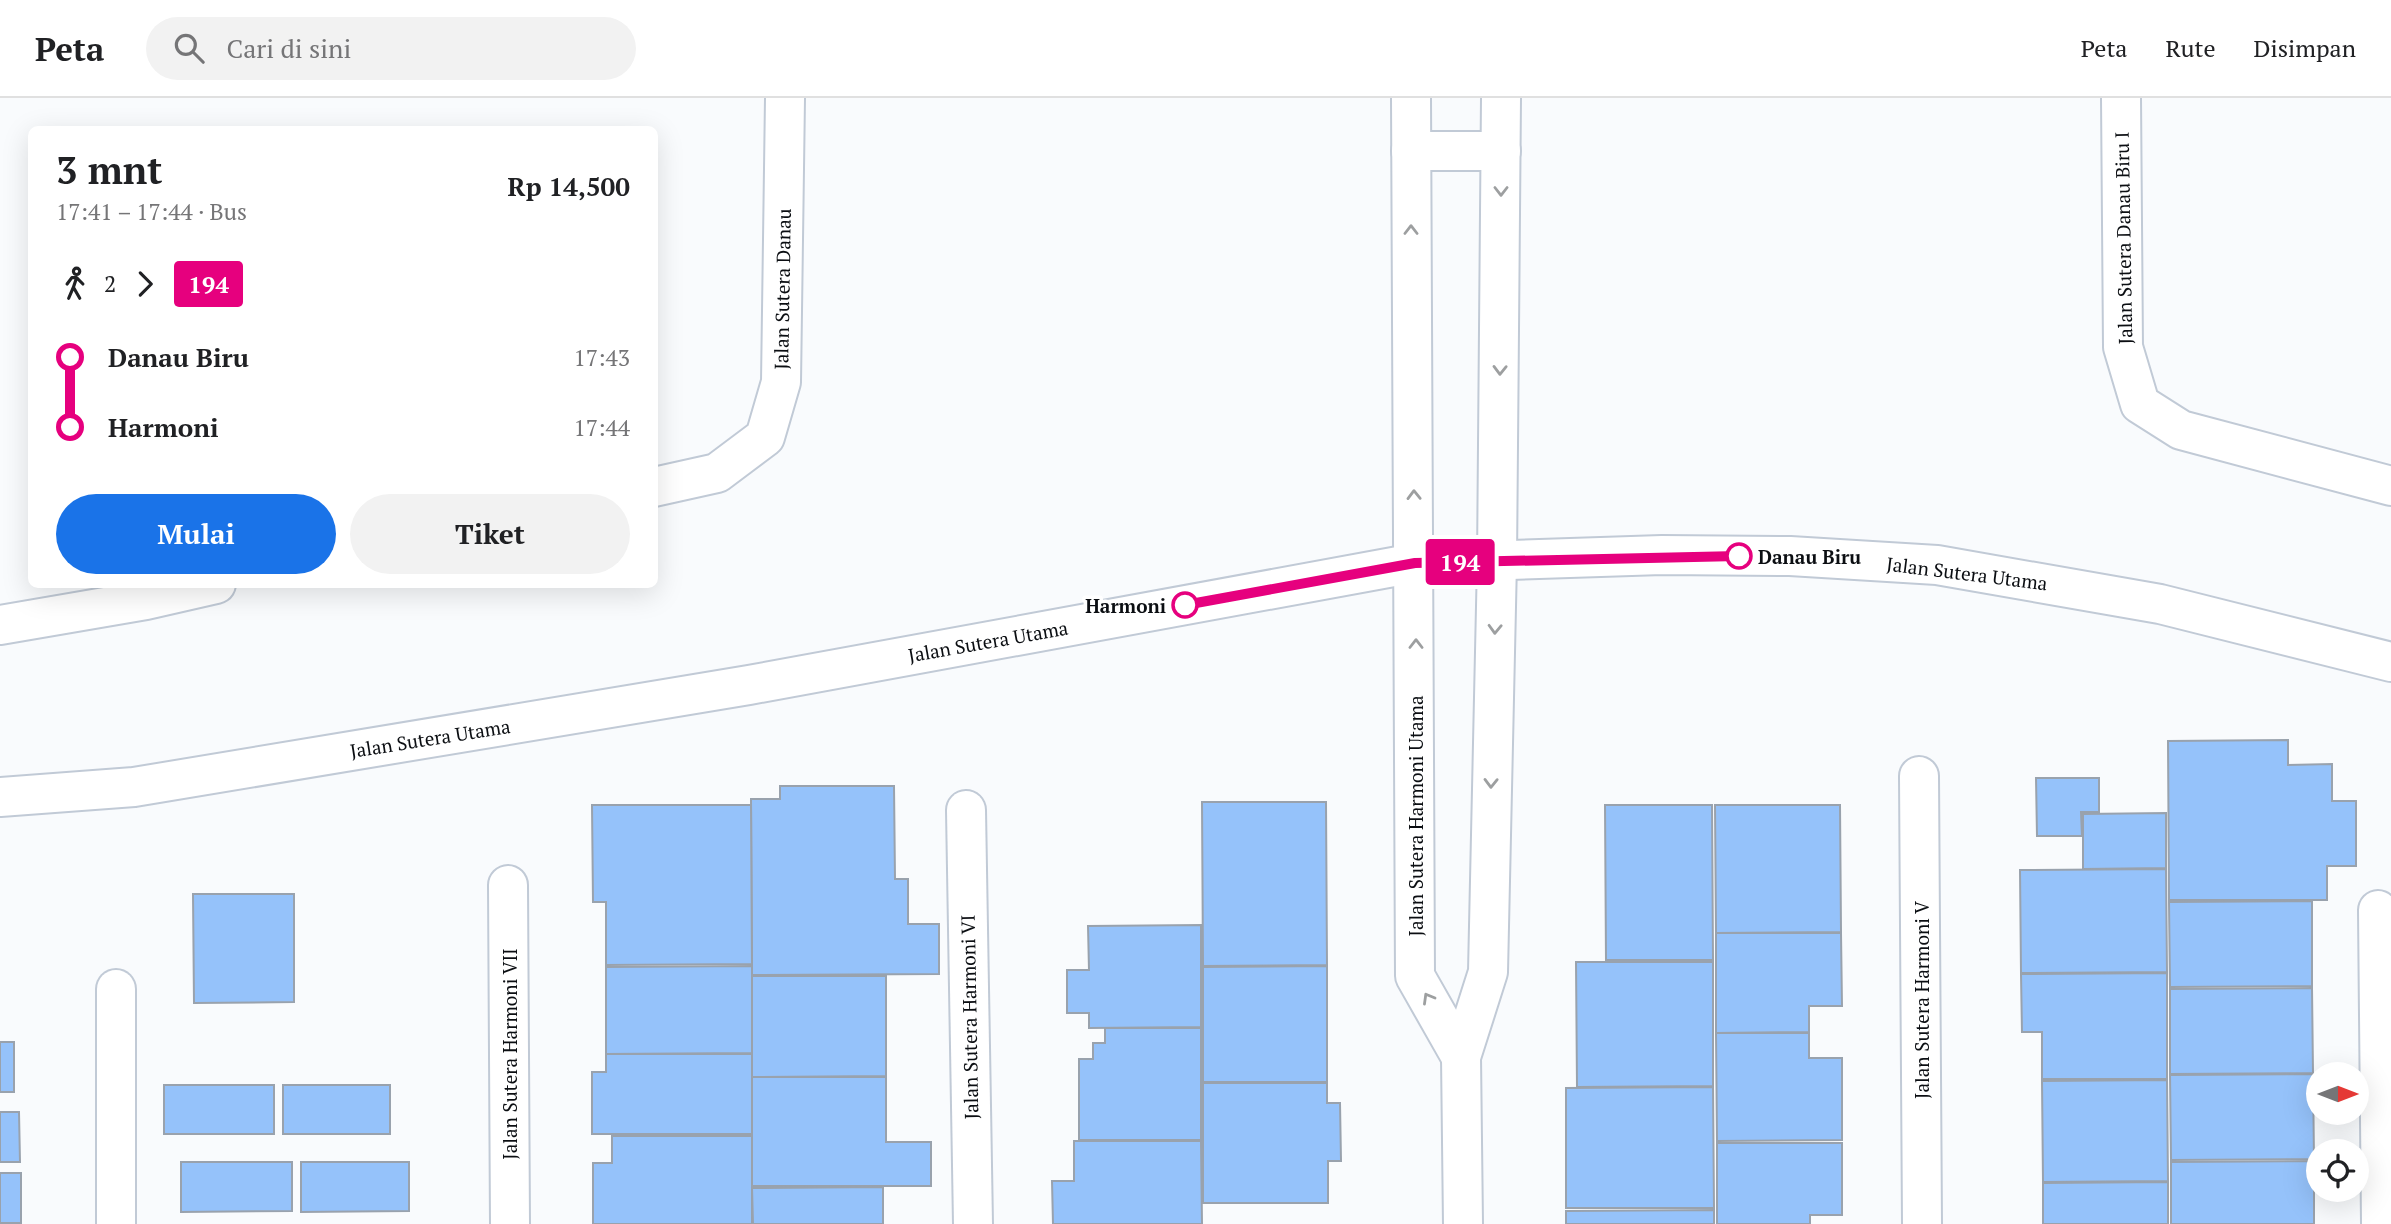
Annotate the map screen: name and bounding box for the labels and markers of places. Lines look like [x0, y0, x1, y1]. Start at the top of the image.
marker: Danau Biru [1726, 543, 1752, 569]
place label: Danau Biru [1758, 544, 1861, 569]
marker: Harmoni [1172, 592, 1198, 618]
place label: Harmoni [1085, 593, 1166, 618]

